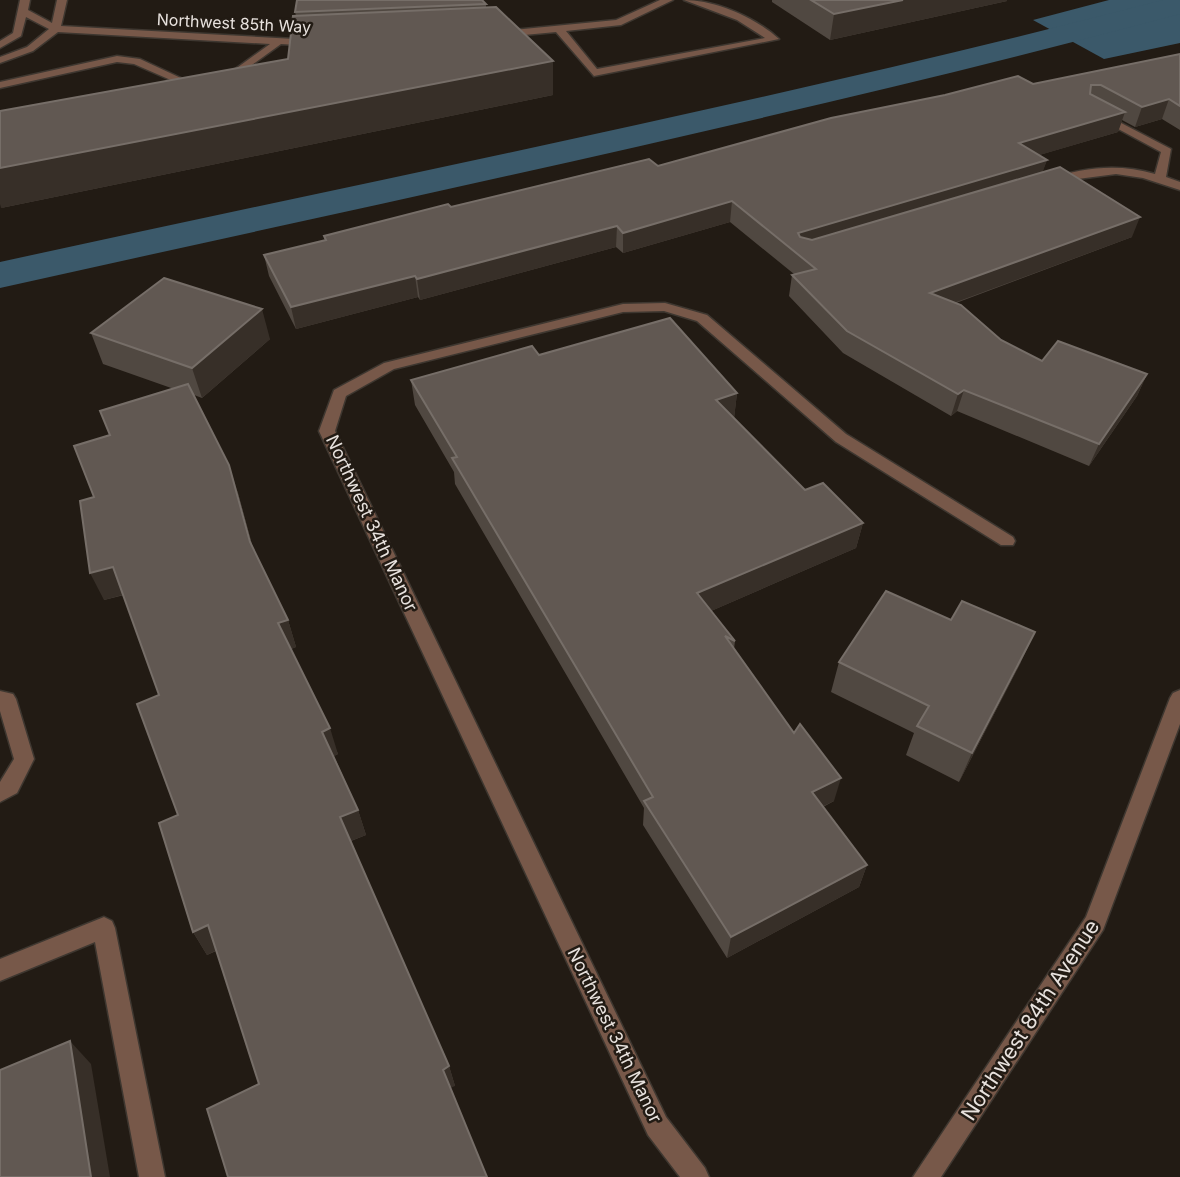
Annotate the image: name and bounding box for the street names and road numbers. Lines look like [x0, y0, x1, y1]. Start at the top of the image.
street label: Northwest 85th Way [156, 9, 312, 37]
street label: Northwest 34th Manor [322, 431, 422, 615]
street label: Northwest 84th Avenue [956, 915, 1104, 1125]
street label: Northwest 34th Manor [563, 944, 667, 1126]

